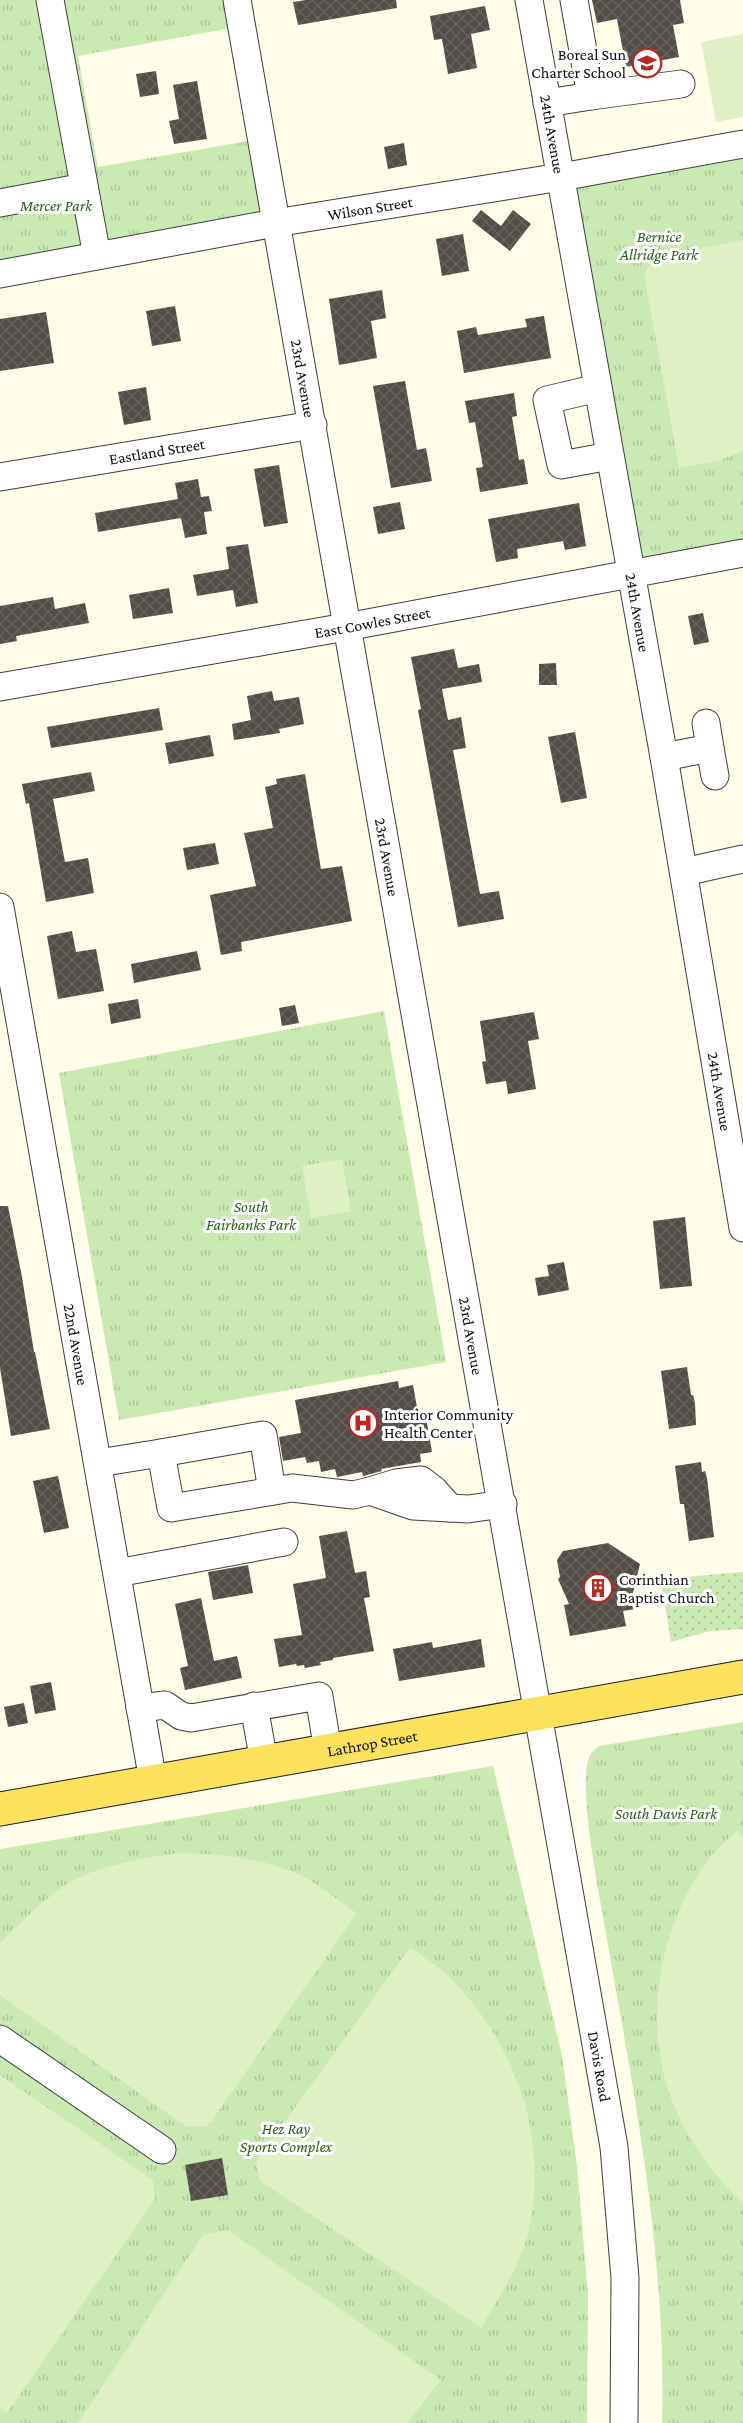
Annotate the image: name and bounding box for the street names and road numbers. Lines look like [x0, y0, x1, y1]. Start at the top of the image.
street label: 24th Avenue [538, 93, 568, 175]
street label: Wilson Street [326, 192, 415, 223]
street label: 23rd Avenue [288, 338, 319, 419]
street label: Eastland Street [108, 435, 207, 467]
street label: 24th Avenue [623, 572, 654, 653]
street label: East Cowles Street [313, 603, 432, 641]
street label: 23rd Avenue [372, 816, 403, 897]
street label: 24th Avenue [705, 1051, 735, 1132]
street label: 23rd Avenue [456, 1295, 487, 1376]
street label: 22nd Avenue [61, 1302, 92, 1386]
street label: Lathrop Street [326, 1726, 419, 1759]
street label: Davis Road [585, 2030, 614, 2104]

